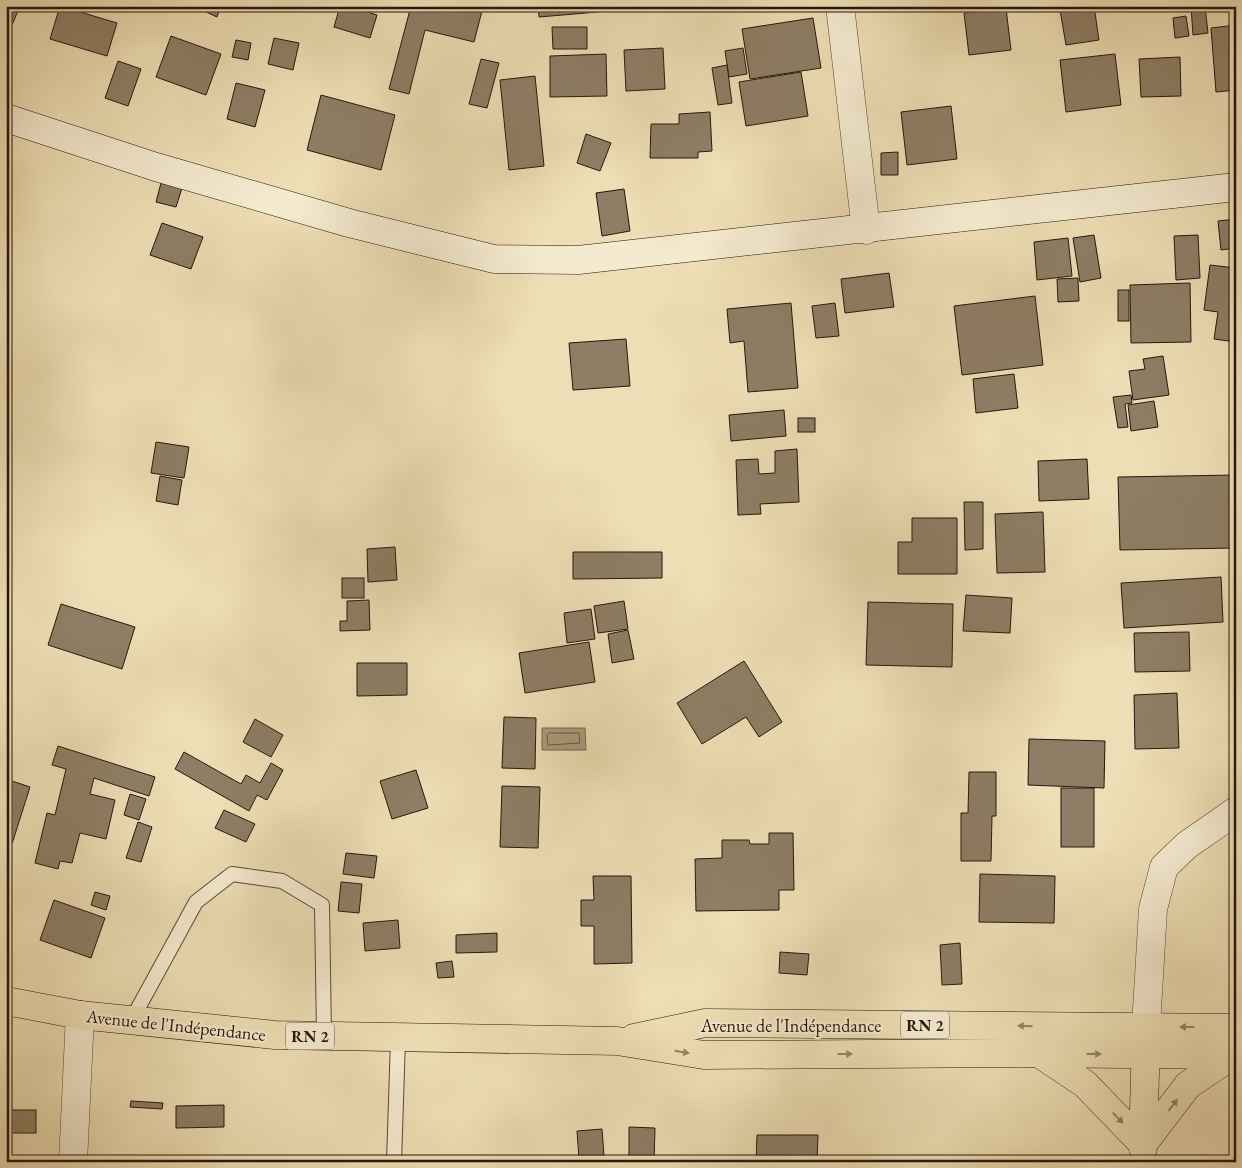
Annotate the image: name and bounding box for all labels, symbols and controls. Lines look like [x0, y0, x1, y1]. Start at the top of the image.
street label: Avenue de l'Indépendance [84, 1004, 267, 1046]
road number: RN 2 [901, 1012, 949, 1038]
street label: Avenue de l'Indépendance [700, 1014, 881, 1037]
road number: RN 2 [286, 1022, 334, 1050]
one-way arrow [1016, 1022, 1032, 1030]
one-way arrow [1179, 1023, 1195, 1031]
one-way arrow [675, 1048, 691, 1056]
one-way arrow [837, 1050, 853, 1058]
one-way arrow [1087, 1050, 1103, 1058]
one-way arrow [1167, 1099, 1178, 1112]
one-way arrow [1112, 1112, 1124, 1124]

